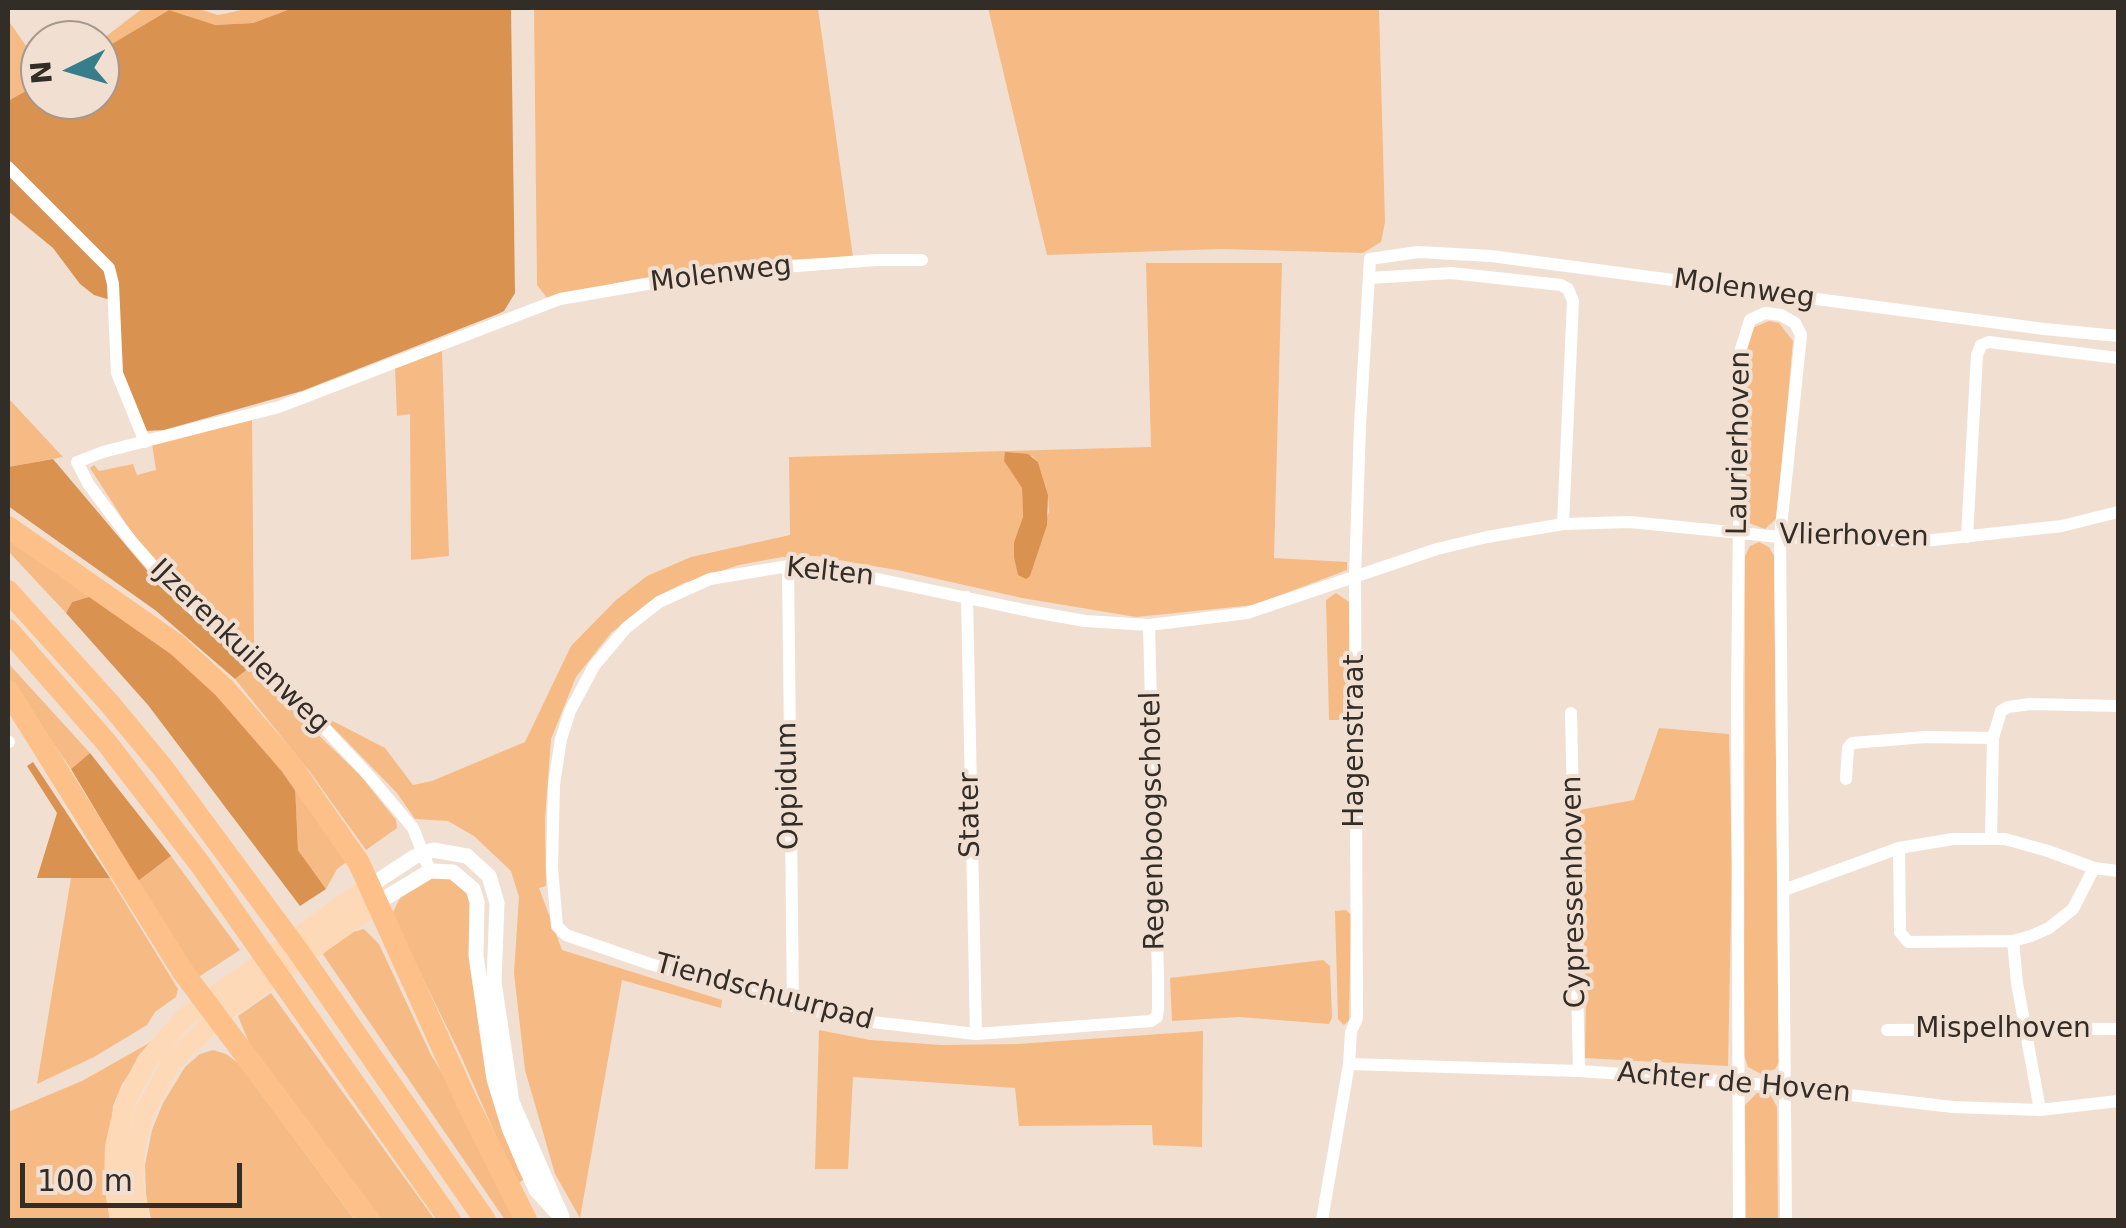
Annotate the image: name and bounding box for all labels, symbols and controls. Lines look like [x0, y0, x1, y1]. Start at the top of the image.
north arrow [20, 20, 120, 120]
text: N [24, 59, 59, 86]
street label: Molenweg [649, 250, 793, 300]
street label: Molenweg [1671, 263, 1817, 317]
street label: Laurierhoven [1722, 350, 1758, 536]
street label: Vlierhoven [1779, 519, 1929, 555]
street label: Kelten [785, 552, 875, 594]
street label: IJzerenkuilenweg [143, 553, 335, 741]
street label: Hagenstraat [1339, 654, 1373, 828]
street label: Regenboogschotel [1135, 691, 1173, 951]
street label: Oppidum [771, 722, 807, 850]
street label: Stater [953, 772, 989, 858]
street label: Cypressenhoven [1556, 775, 1594, 1009]
street label: Tiendschuurpad [651, 948, 877, 1038]
street label: Mispelhoven [1915, 1013, 2091, 1047]
street label: Achter de Hoven [1616, 1057, 1852, 1111]
scale bar [25, 1143, 248, 1205]
text: 100 m [37, 1163, 133, 1198]

